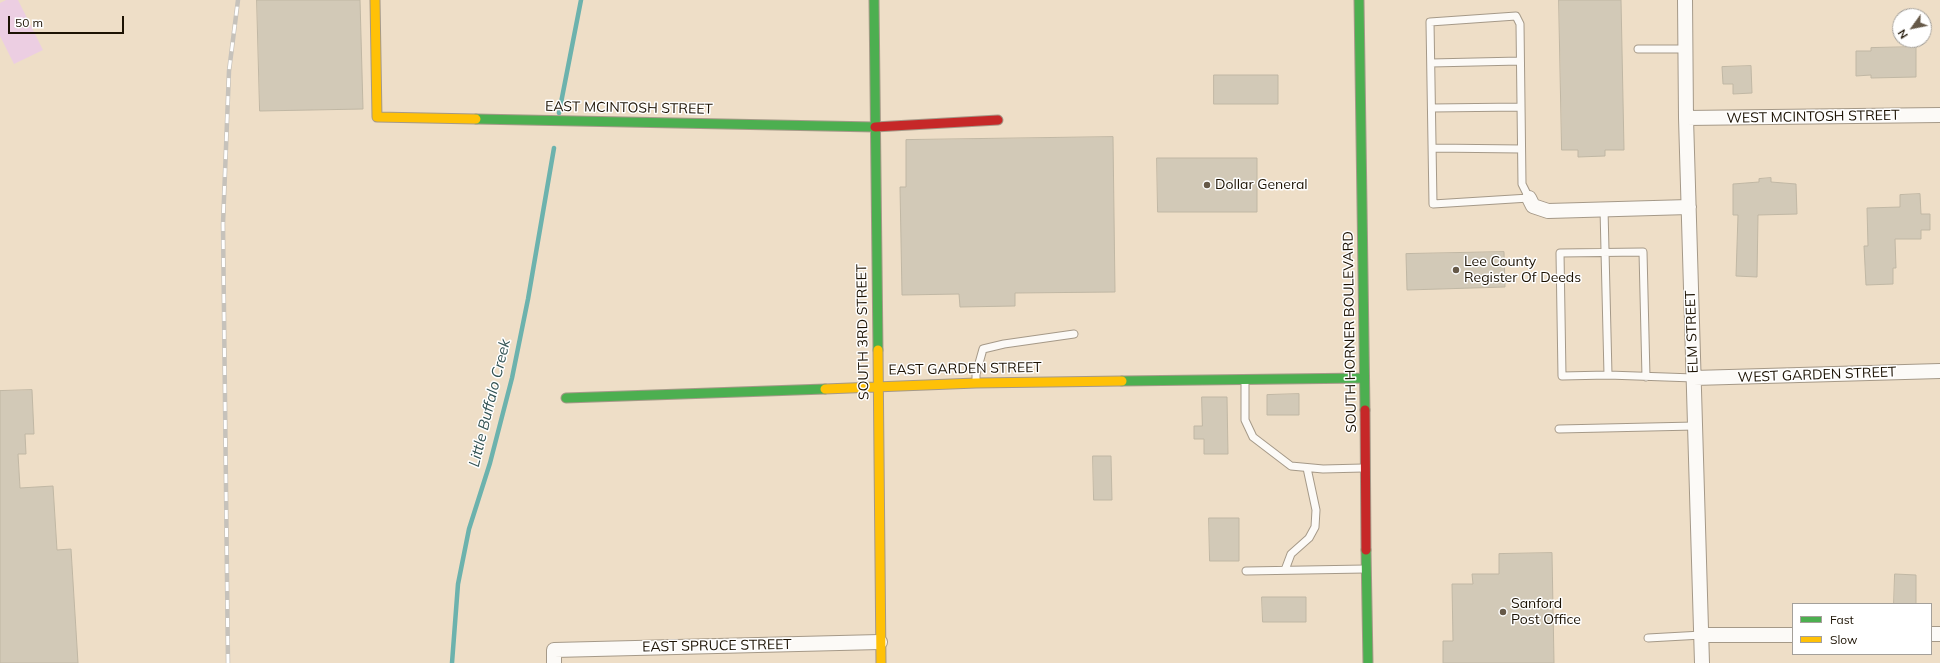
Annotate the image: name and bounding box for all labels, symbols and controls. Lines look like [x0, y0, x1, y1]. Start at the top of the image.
scale bar [10, 8, 126, 34]
north arrow [1892, 8, 1932, 48]
text: 50 m [15, 15, 43, 30]
text: N [1895, 27, 1911, 41]
street label: EAST MCINTOSH STREET [545, 98, 713, 118]
street label: WEST MCINTOSH STREET [1726, 107, 1900, 127]
place label: Dollar General [1215, 177, 1308, 193]
marker: Dollar General [1202, 180, 1212, 190]
street label: SOUTH HORNER BOULEVARD [1340, 231, 1360, 433]
place label: Lee County Register Of Deeds [1464, 254, 1581, 286]
street label: SOUTH 3RD STREET [853, 264, 873, 400]
marker: Lee County Register Of Deeds [1451, 265, 1461, 275]
street label: ELM STREET [1682, 290, 1702, 374]
water label: Little Buffalo Creek [465, 337, 515, 469]
street label: EAST GARDEN STREET [888, 359, 1042, 379]
street label: WEST GARDEN STREET [1737, 364, 1897, 386]
place label: Sanford Post Office [1511, 596, 1581, 628]
legend [1792, 603, 1932, 655]
marker: Sanford Post Office [1498, 607, 1508, 617]
text: Fast [1830, 612, 1854, 627]
text: Slow [1830, 632, 1858, 647]
street label: EAST SPRUCE STREET [642, 636, 792, 656]

